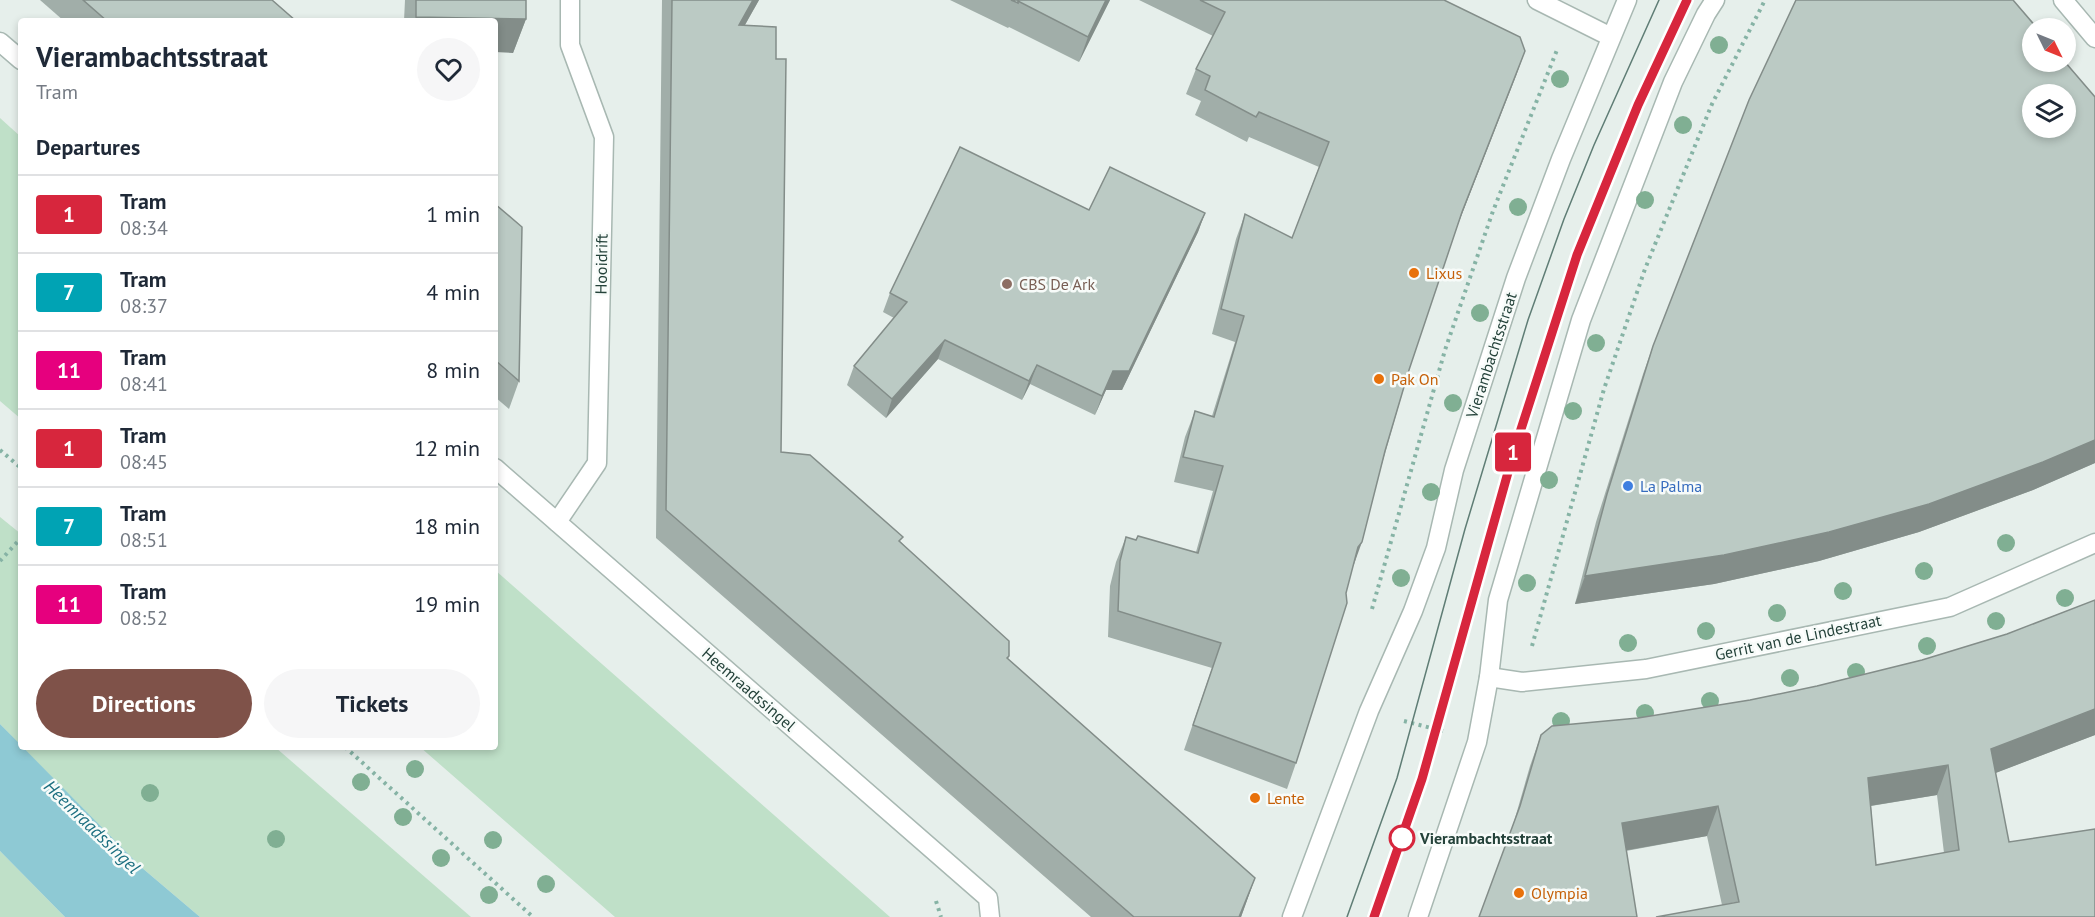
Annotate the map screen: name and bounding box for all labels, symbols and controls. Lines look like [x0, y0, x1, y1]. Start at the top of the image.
north arrow [2022, 18, 2076, 72]
map controls [2022, 18, 2076, 138]
text: Vierambachtsstraat [36, 38, 268, 75]
button: heart [417, 38, 480, 101]
text: Tram [36, 79, 78, 105]
button: layers [2022, 84, 2076, 138]
text: Departures [36, 133, 140, 161]
text: Tram [120, 187, 167, 215]
text: 1 min [426, 200, 480, 228]
text: 1 [63, 201, 75, 228]
text: 08:34 [120, 215, 168, 241]
street label: Hooidrift [590, 233, 612, 295]
place label: Lixus [1426, 263, 1462, 283]
text: Tram [120, 265, 167, 293]
marker: Lixus [1407, 266, 1421, 280]
place label: CBS De Ark [1019, 274, 1095, 294]
marker: CBS De Ark [1000, 277, 1014, 291]
text: 4 min [426, 278, 480, 306]
text: 7 [63, 279, 75, 306]
street label: Vierambachtsstraat [1461, 289, 1521, 422]
text: 08:37 [120, 293, 168, 319]
text: Tram [120, 343, 167, 371]
text: 8 min [426, 356, 480, 384]
text: 11 [57, 357, 81, 384]
place label: Pak On [1391, 369, 1438, 389]
text: 08:41 [120, 371, 168, 397]
marker: Pak On [1372, 372, 1386, 386]
text: Tram [120, 421, 167, 449]
line badge: 1 [1494, 432, 1532, 472]
text: 12 min [414, 434, 480, 462]
text: 1 [63, 435, 75, 462]
text: 1 [1507, 439, 1519, 466]
text: 08:45 [120, 449, 168, 475]
place label: La Palma [1640, 476, 1702, 496]
marker: La Palma [1621, 479, 1635, 493]
text: Tram [120, 499, 167, 527]
text: 18 min [414, 512, 480, 540]
text: 7 [63, 513, 75, 540]
text: 08:51 [120, 527, 168, 553]
text: Tram [120, 577, 167, 605]
text: 19 min [414, 590, 480, 618]
text: 11 [57, 591, 81, 618]
text: 08:52 [120, 605, 168, 631]
street label: Gerrit van de Lindestraat [1713, 610, 1883, 664]
street label: Heemraadssingel [698, 643, 800, 735]
button: Directions [36, 669, 252, 738]
button: Tickets [264, 669, 480, 738]
water label: Heemraadssingel [39, 775, 145, 878]
place label: Lente [1267, 788, 1305, 808]
marker: Lente [1248, 791, 1262, 805]
marker: Vierambachtsstraat [1389, 825, 1415, 851]
place label: Vierambachtsstraat [1419, 828, 1553, 848]
place label: Olympia [1531, 883, 1588, 903]
marker: Olympia [1512, 886, 1526, 900]

